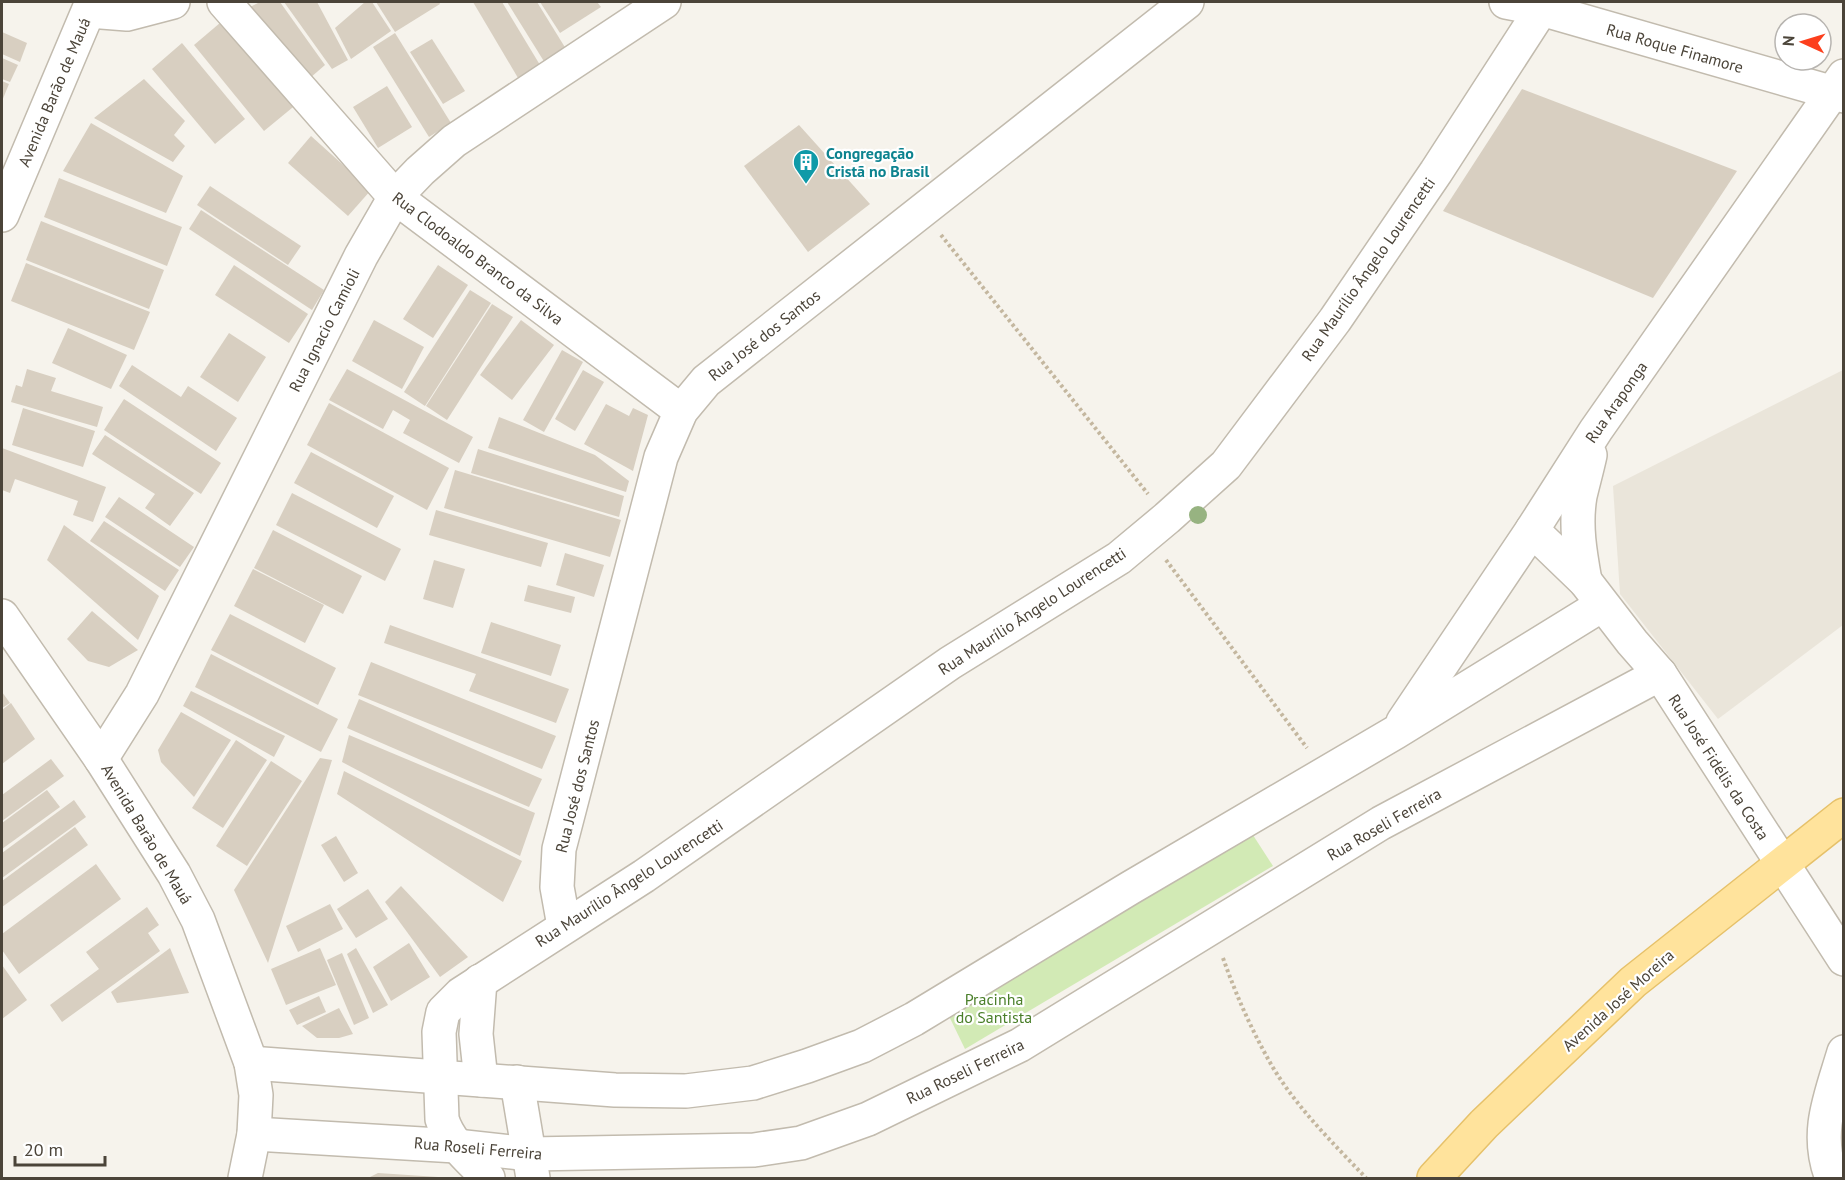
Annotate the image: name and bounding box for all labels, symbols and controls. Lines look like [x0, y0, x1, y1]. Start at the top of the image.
north arrow [1773, 12, 1833, 72]
street label: Avenida Barão de Mauá [14, 14, 94, 170]
street label: Rua Roque Finamore [1604, 19, 1746, 77]
text: N [1778, 35, 1798, 47]
place label: Congregação Cristã no Brasil [826, 143, 929, 181]
building icon: Congregação Cristã no Brasil [791, 147, 821, 185]
street label: Rua Maurílio Ângelo Lourencetti [1297, 173, 1439, 365]
street label: Rua Clodoaldo Branco da Silva [389, 187, 567, 329]
street label: Rua Ignacio Camioli [284, 265, 364, 395]
street label: Rua José dos Santos [704, 285, 824, 385]
street label: Rua Araponga [1581, 357, 1651, 447]
street label: Rua Maurílio Ângelo Lourencetti [934, 543, 1130, 679]
street label: Rua José Fidélis da Costa [1664, 690, 1774, 844]
street label: Rua José dos Santos [551, 717, 603, 855]
street label: Avenida Barão de Mauá [97, 760, 197, 908]
street label: Rua Roseli Ferreira [1323, 783, 1445, 865]
street label: Rua Maurílio Ângelo Lourencetti [531, 815, 727, 951]
street label: Avenida José Moreira [1558, 945, 1678, 1055]
park label: Pracinha do Santista [956, 989, 1032, 1027]
street label: Rua Roseli Ferreira [903, 1034, 1027, 1108]
scale bar [15, 1129, 105, 1167]
street label: Rua Roseli Ferreira [413, 1132, 543, 1164]
text: 20 m [24, 1138, 63, 1161]

